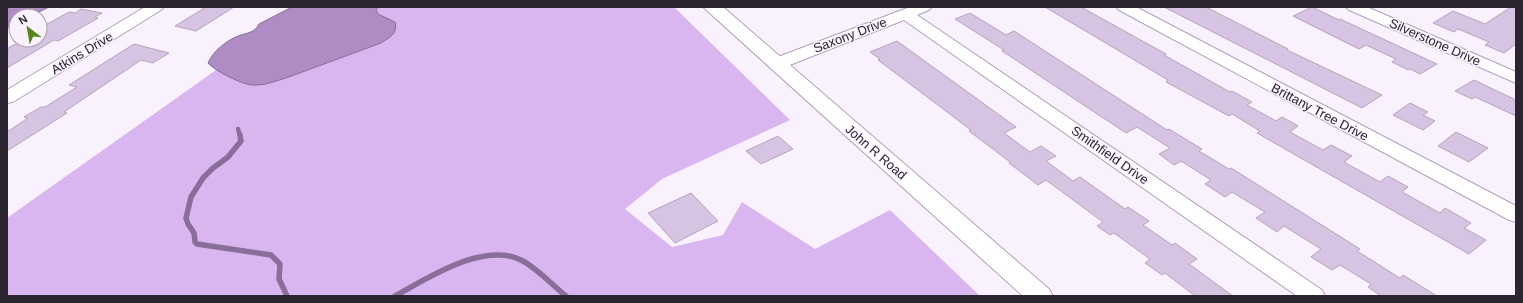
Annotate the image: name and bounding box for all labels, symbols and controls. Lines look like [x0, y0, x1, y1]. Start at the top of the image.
north arrow [8, 8, 48, 48]
text: N [16, 12, 29, 27]
street label: Saxony Drive [811, 14, 889, 56]
street label: Silverstone Drive [1387, 15, 1483, 69]
street label: Atkins Drive [48, 29, 116, 77]
street label: Brittany Tree Drive [1269, 80, 1371, 144]
street label: John R Road [842, 121, 910, 183]
street label: Smithfield Drive [1068, 123, 1152, 187]

